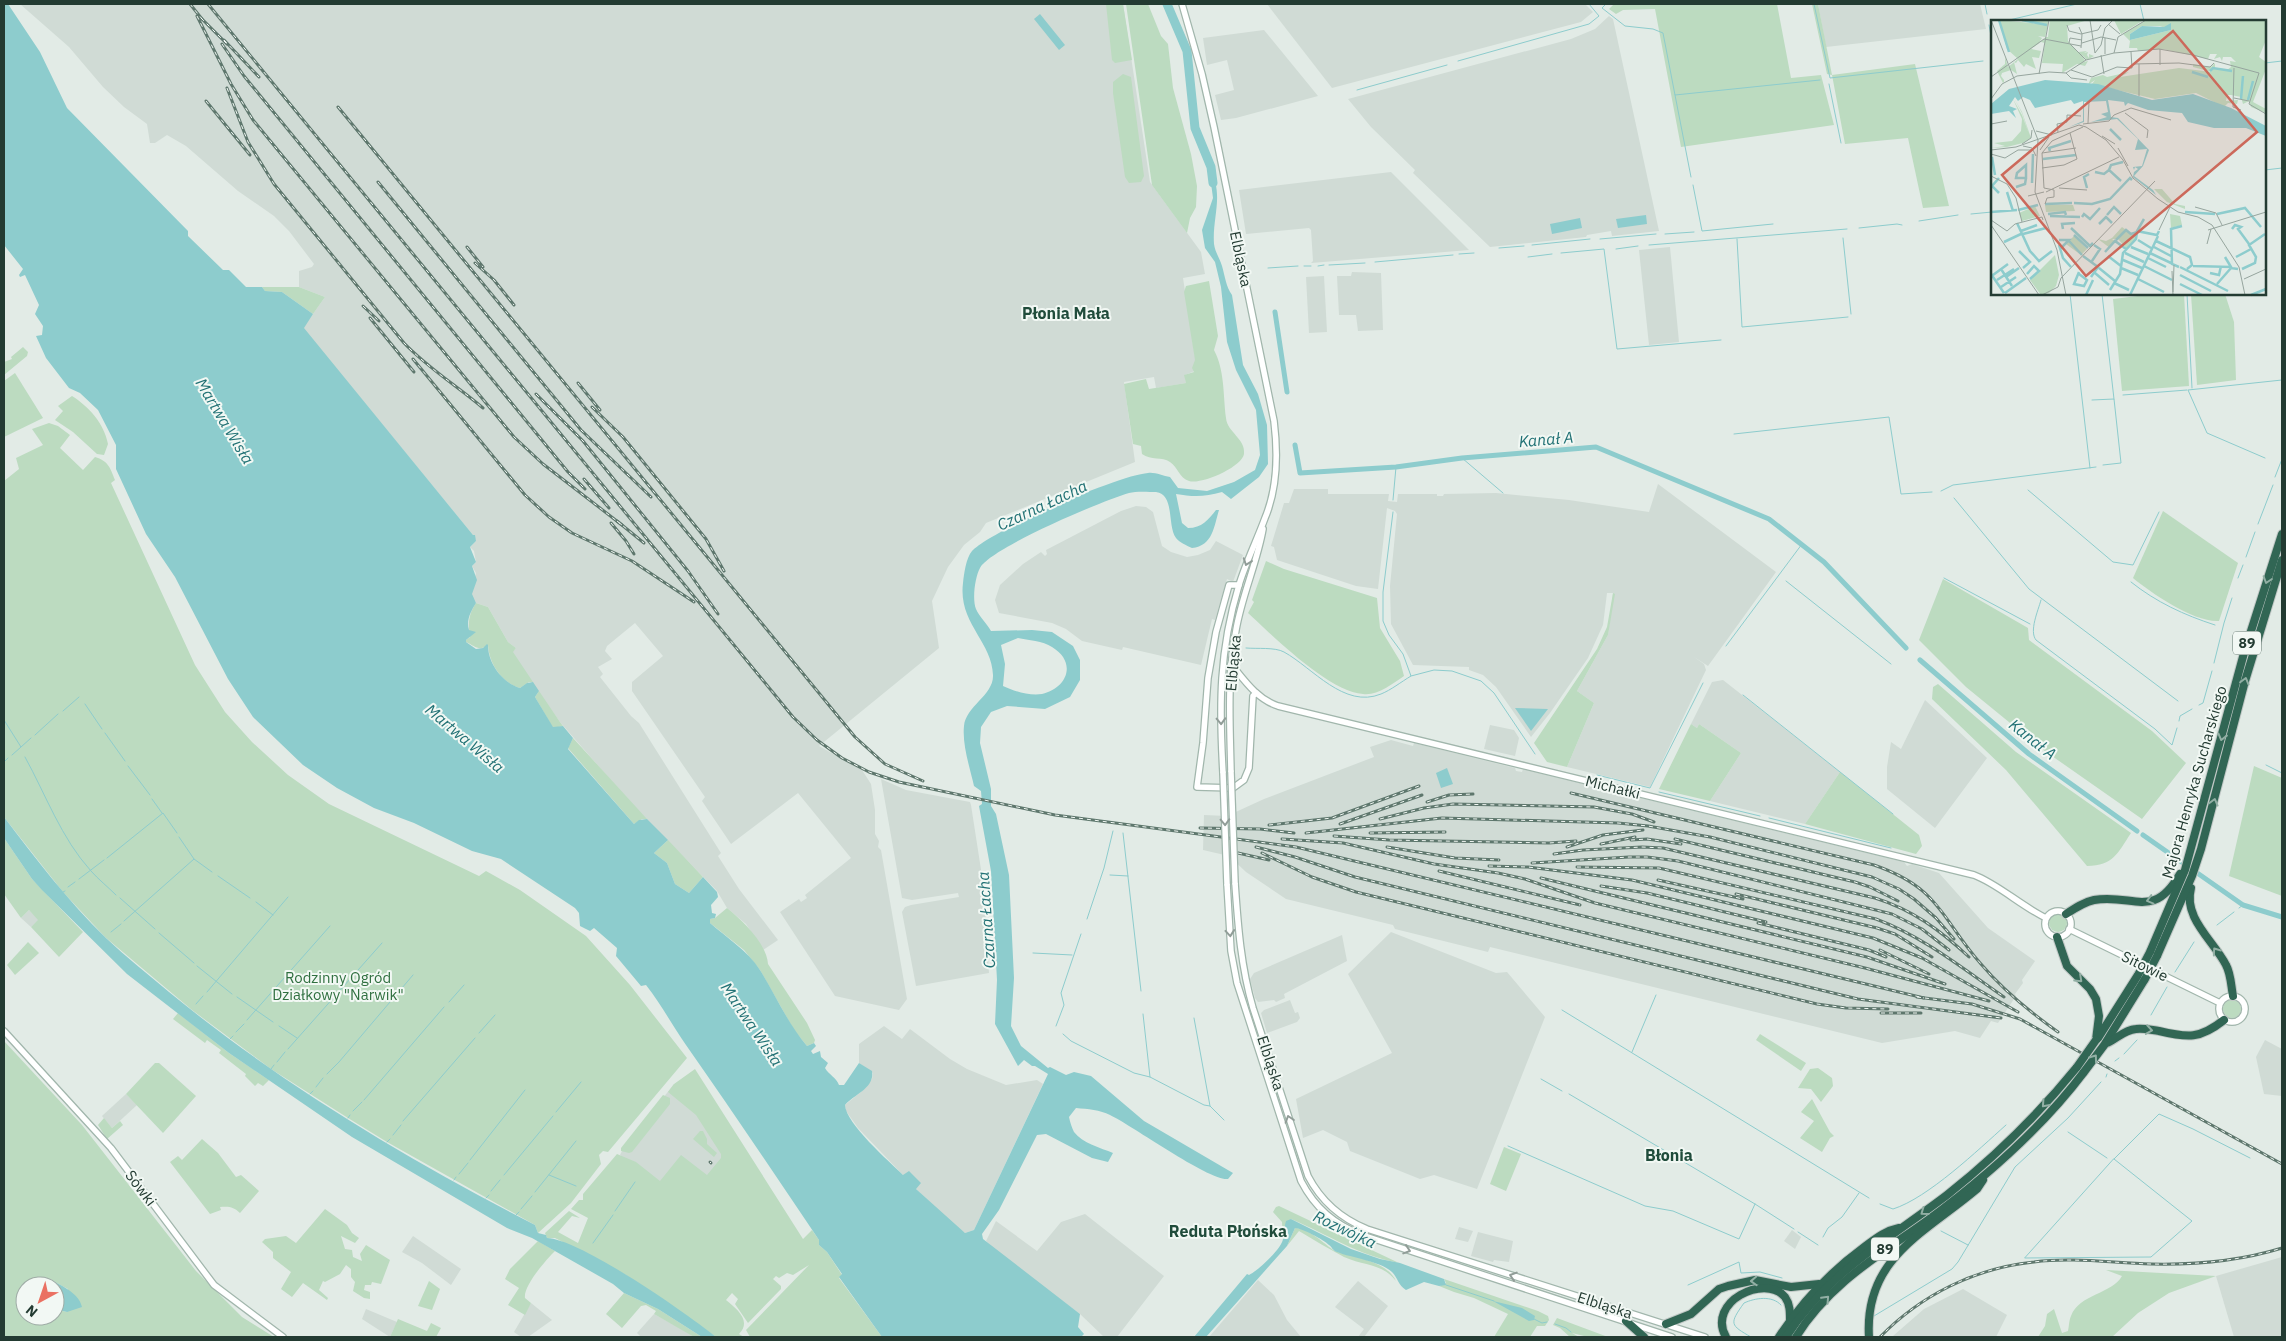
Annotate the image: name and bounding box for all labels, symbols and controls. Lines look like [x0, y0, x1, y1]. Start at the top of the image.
inset map [1991, 20, 2266, 295]
street label: Elbląska [1226, 229, 1256, 289]
district label: Płonia Mała [1022, 303, 1110, 323]
water label: Martwa Wisła [192, 374, 258, 468]
water label: Kanał A [1518, 427, 1574, 451]
water label: Czarna Łacha [994, 475, 1090, 535]
one-way arrow [1243, 557, 1253, 566]
one-way arrow [2262, 576, 2272, 584]
road number: 89 [2233, 632, 2261, 654]
street label: Elbląska [1221, 634, 1245, 692]
one-way arrow [2239, 676, 2250, 685]
street label: Majora Henryka Sucharskiego [2157, 684, 2231, 880]
water label: Martwa Wisła [422, 699, 508, 777]
water label: Kanał A [2005, 714, 2061, 764]
one-way arrow [1215, 718, 1226, 726]
one-way arrow [2217, 732, 2228, 741]
street label: Michałki [1584, 771, 1642, 803]
one-way arrow [2208, 798, 2218, 806]
one-way arrow [1219, 818, 1230, 826]
water label: Czarna Łacha [973, 871, 999, 969]
one-way arrow [2146, 895, 2154, 905]
one-way arrow [1224, 929, 1235, 937]
street label: Sitowie [2119, 947, 2171, 985]
one-way arrow [2213, 947, 2222, 957]
park label: Rodzinny Ogród Działkowy "Narwik" [272, 968, 404, 1004]
one-way arrow [2073, 973, 2082, 982]
water label: Martwa Wisła [717, 978, 787, 1070]
one-way arrow [2145, 1024, 2153, 1034]
street label: Elbląska [1253, 1033, 1289, 1093]
one-way arrow [2089, 1055, 2097, 1064]
one-way arrow [2042, 1099, 2051, 1108]
one-way arrow [1285, 1115, 1295, 1123]
district label: Błonia [1645, 1145, 1693, 1165]
street label: Sówki [121, 1166, 161, 1210]
water label: Rozwójka [1310, 1206, 1380, 1252]
one-way arrow [1920, 1206, 1929, 1215]
district label: Reduta Płońska [1169, 1221, 1287, 1241]
road number: 89 [1871, 1238, 1899, 1260]
one-way arrow [1403, 1244, 1411, 1254]
one-way arrow [1509, 1271, 1518, 1281]
north arrow [15, 1276, 65, 1326]
one-way arrow [1750, 1276, 1758, 1287]
street label: Elbląska [1575, 1287, 1635, 1323]
one-way arrow [1820, 1296, 1829, 1305]
text: N [22, 1301, 41, 1321]

